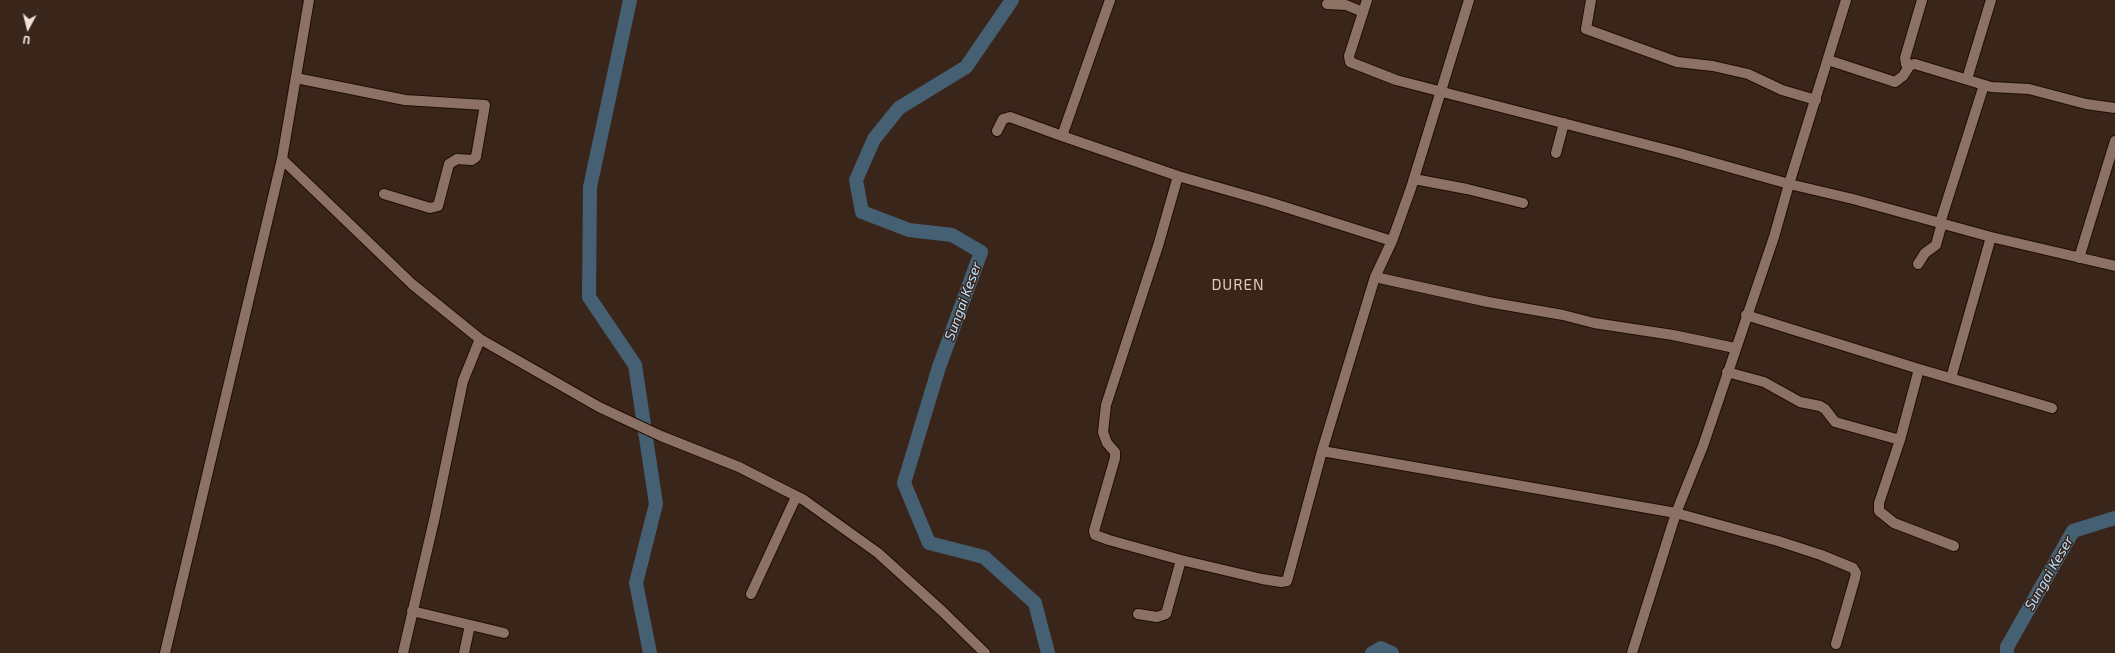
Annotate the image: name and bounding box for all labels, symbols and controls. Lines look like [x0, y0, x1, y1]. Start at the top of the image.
north arrow [8, 8, 48, 48]
text: U [22, 33, 31, 47]
water label: Sungai Keser [941, 259, 985, 343]
district label: DUREN [1211, 276, 1265, 294]
water label: Sungai Keser [2021, 533, 2077, 613]

